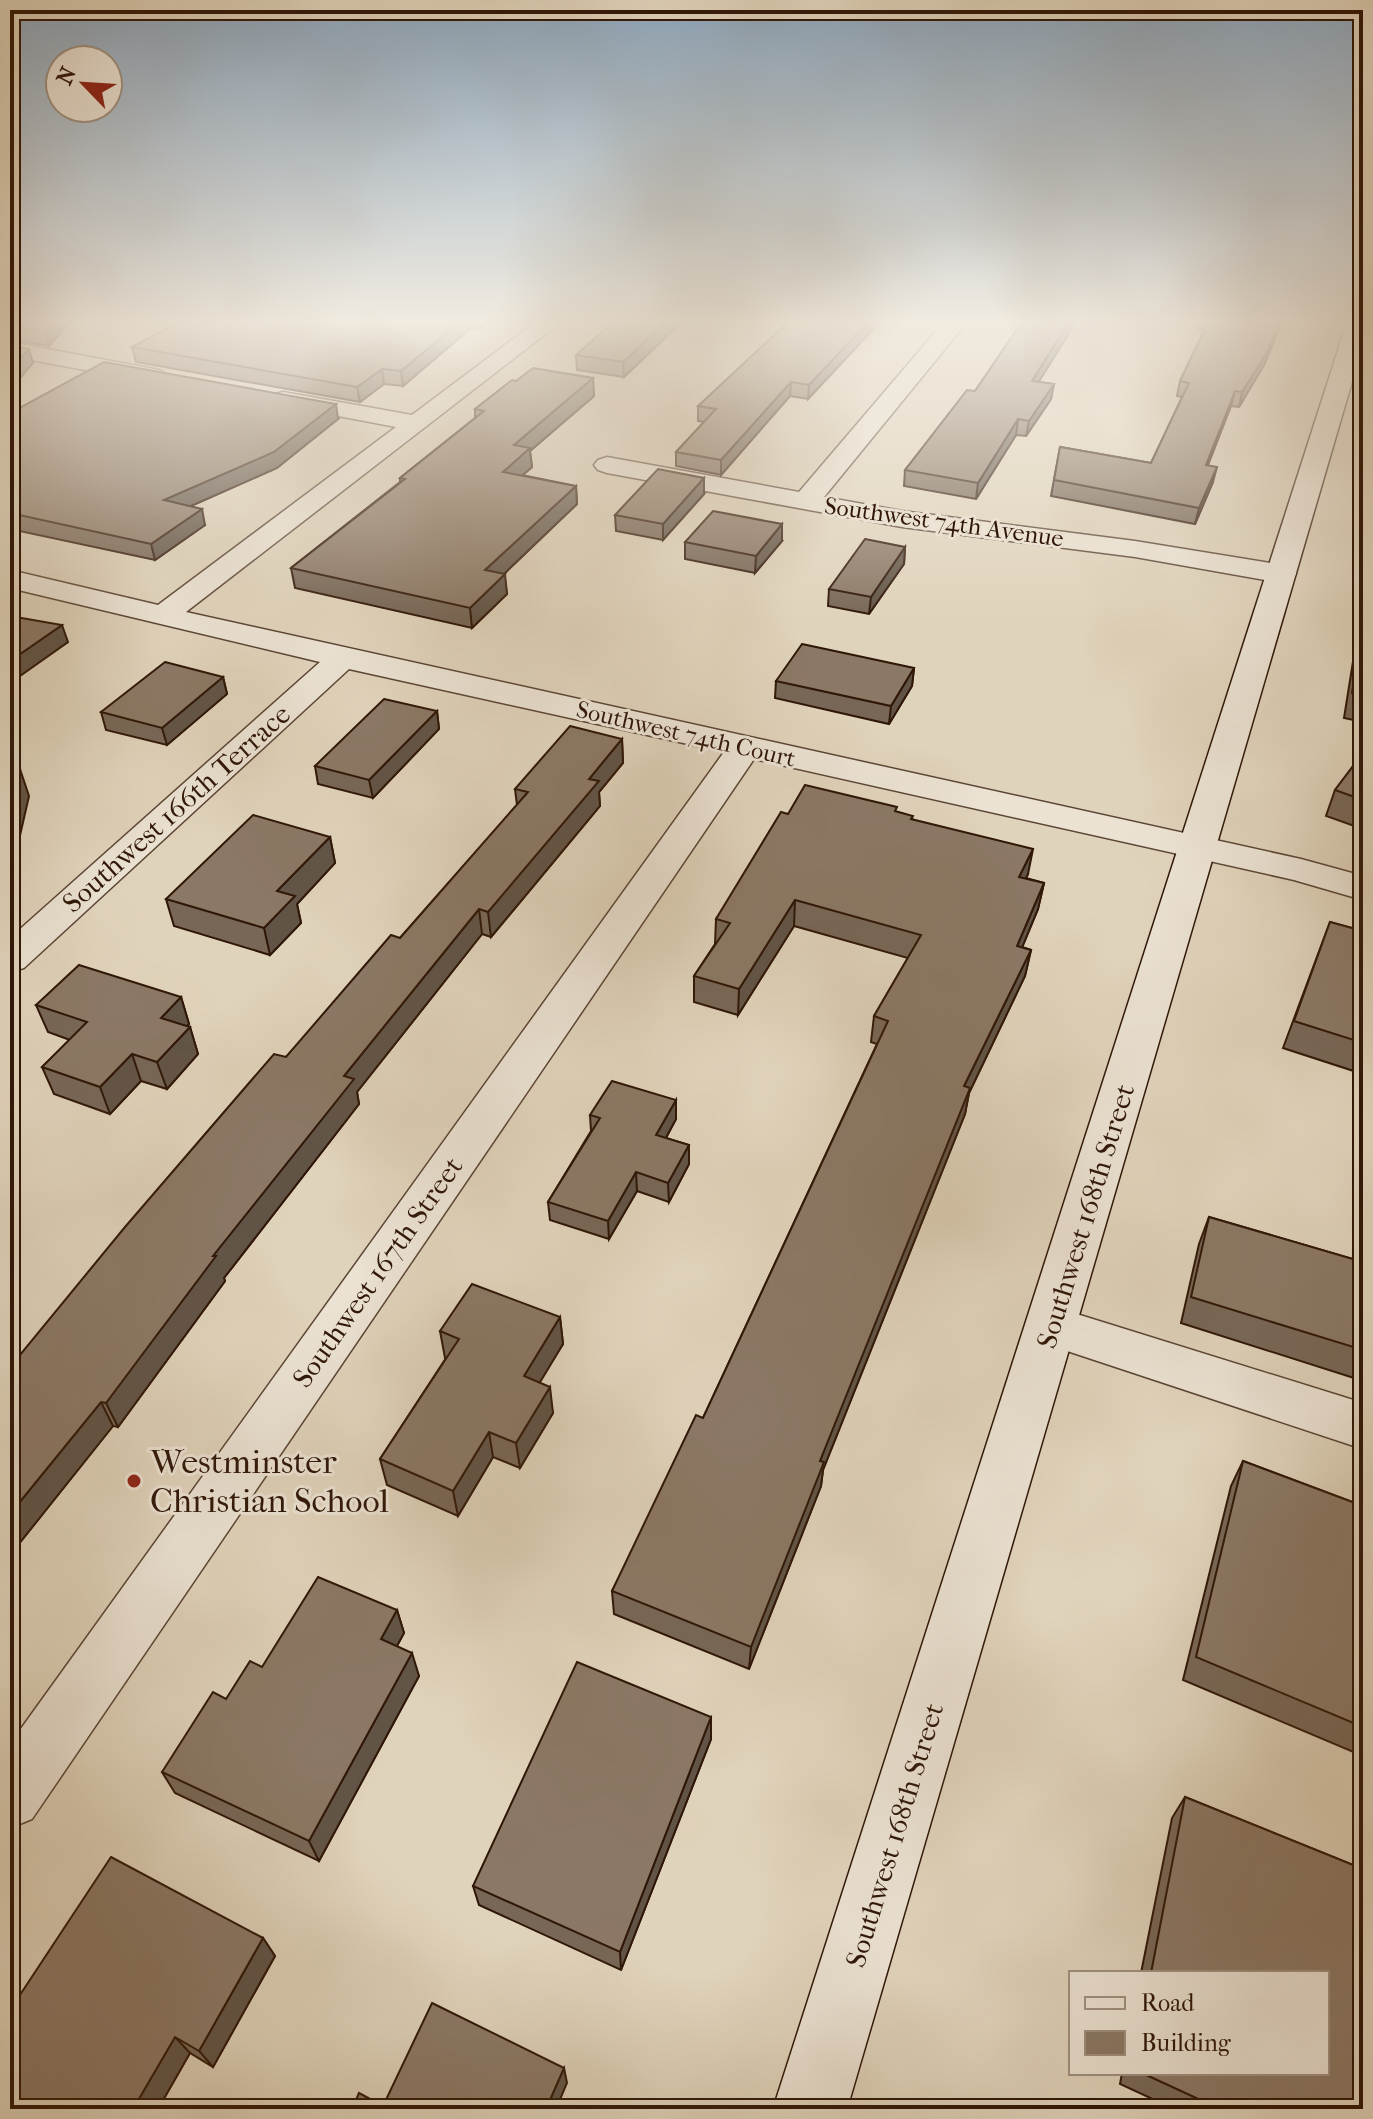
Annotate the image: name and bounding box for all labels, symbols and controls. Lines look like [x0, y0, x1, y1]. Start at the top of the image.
north arrow [44, 44, 124, 124]
text: N [51, 63, 82, 89]
street label: Southwest 74th Avenue [823, 491, 1065, 553]
street label: Southwest 74th Court [574, 695, 799, 773]
street label: Southwest 166th Terrace [56, 697, 297, 919]
street label: Southwest 168th Street [1030, 1080, 1141, 1352]
street label: Southwest 167th Street [285, 1151, 469, 1394]
place label: Westminster Christian School [149, 1442, 389, 1521]
marker: Westminster Christian School [125, 1472, 143, 1490]
street label: Southwest 168th Street [839, 1699, 950, 1971]
legend [1069, 1971, 1329, 2075]
text: Road [1141, 1989, 1195, 2017]
text: Building [1141, 2029, 1232, 2057]

